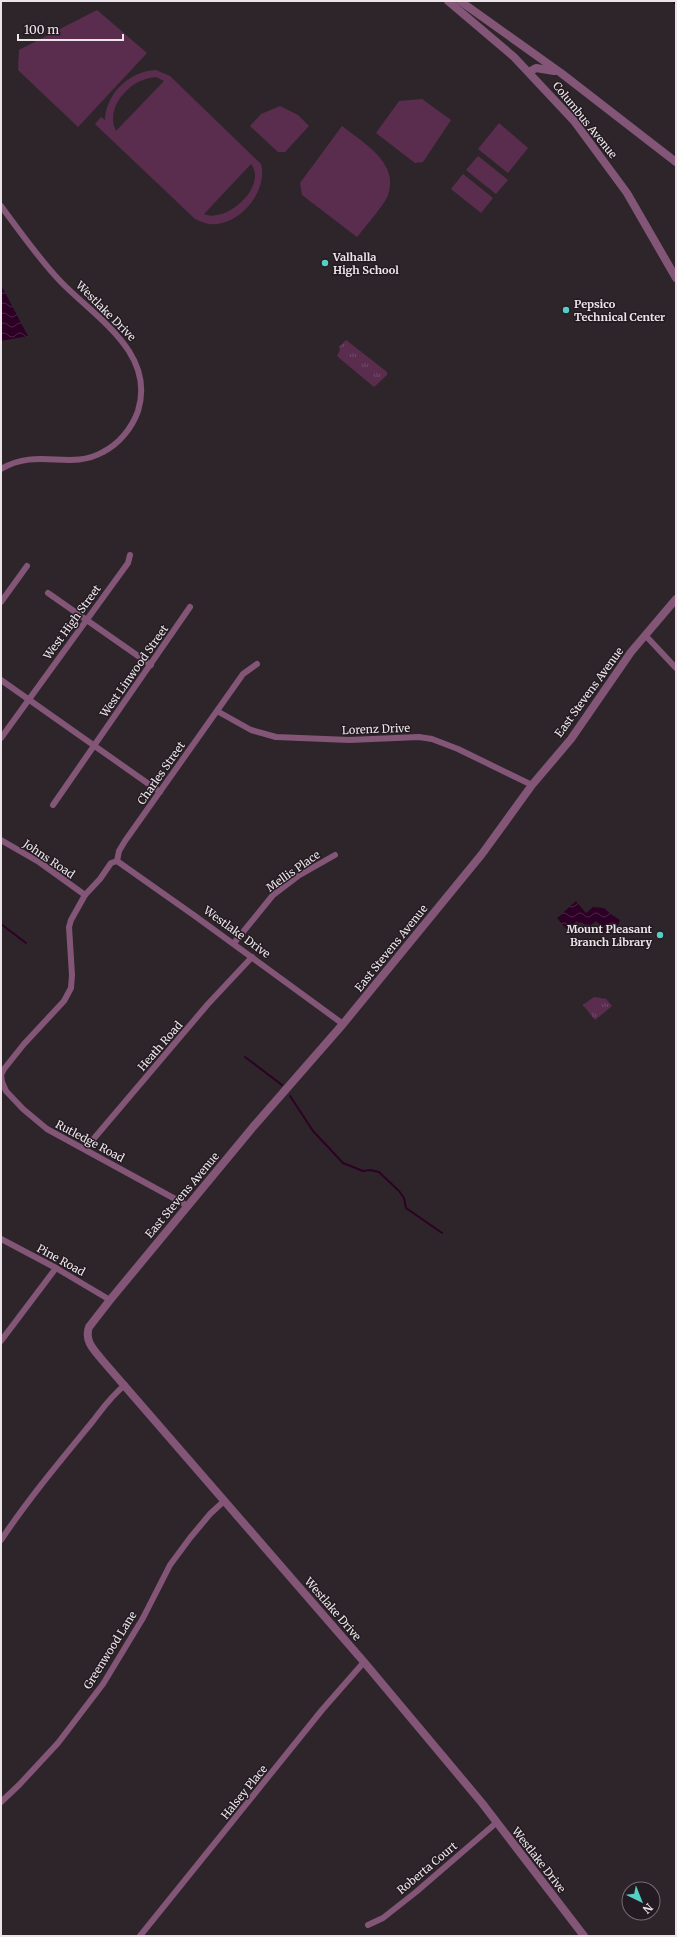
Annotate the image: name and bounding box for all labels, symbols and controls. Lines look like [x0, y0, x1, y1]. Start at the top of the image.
scale bar [18, 16, 123, 42]
text: 100 m [24, 22, 59, 37]
street label: Columbus Avenue [550, 79, 620, 161]
place label: Valhalla High School [332, 250, 399, 277]
marker: Valhalla High School [320, 258, 330, 268]
street label: Westlake Drive [72, 277, 139, 344]
place label: Pepsico Technical Center [574, 297, 665, 324]
marker: Pepsico Technical Center [561, 305, 571, 315]
street label: West High Street [40, 581, 104, 663]
street label: West Linwood Street [96, 622, 171, 721]
street label: East Stevens Avenue [552, 644, 626, 740]
street label: Lorenz Drive [342, 721, 411, 737]
street label: Charles Street [134, 738, 188, 807]
street label: Johns Road [20, 836, 78, 882]
street label: Mellis Place [263, 847, 323, 895]
street label: East Stevens Avenue [352, 902, 431, 994]
street label: Westlake Drive [200, 903, 273, 961]
place label: Mount Pleasant Branch Library [566, 922, 653, 949]
marker: Mount Pleasant Branch Library [655, 930, 665, 940]
street label: Heath Road [135, 1018, 186, 1074]
street label: Rutledge Road [53, 1117, 127, 1165]
street label: East Stevens Avenue [142, 1149, 222, 1241]
street label: Pine Road [34, 1241, 88, 1279]
street label: Westlake Drive [301, 1574, 364, 1644]
street label: Greenwood Lane [80, 1608, 140, 1692]
street label: Halsey Place [218, 1762, 270, 1822]
street label: Westlake Drive [509, 1824, 569, 1896]
street label: Roberta Court [394, 1838, 460, 1897]
north arrow [621, 1881, 661, 1921]
text: N [640, 1900, 656, 1917]

